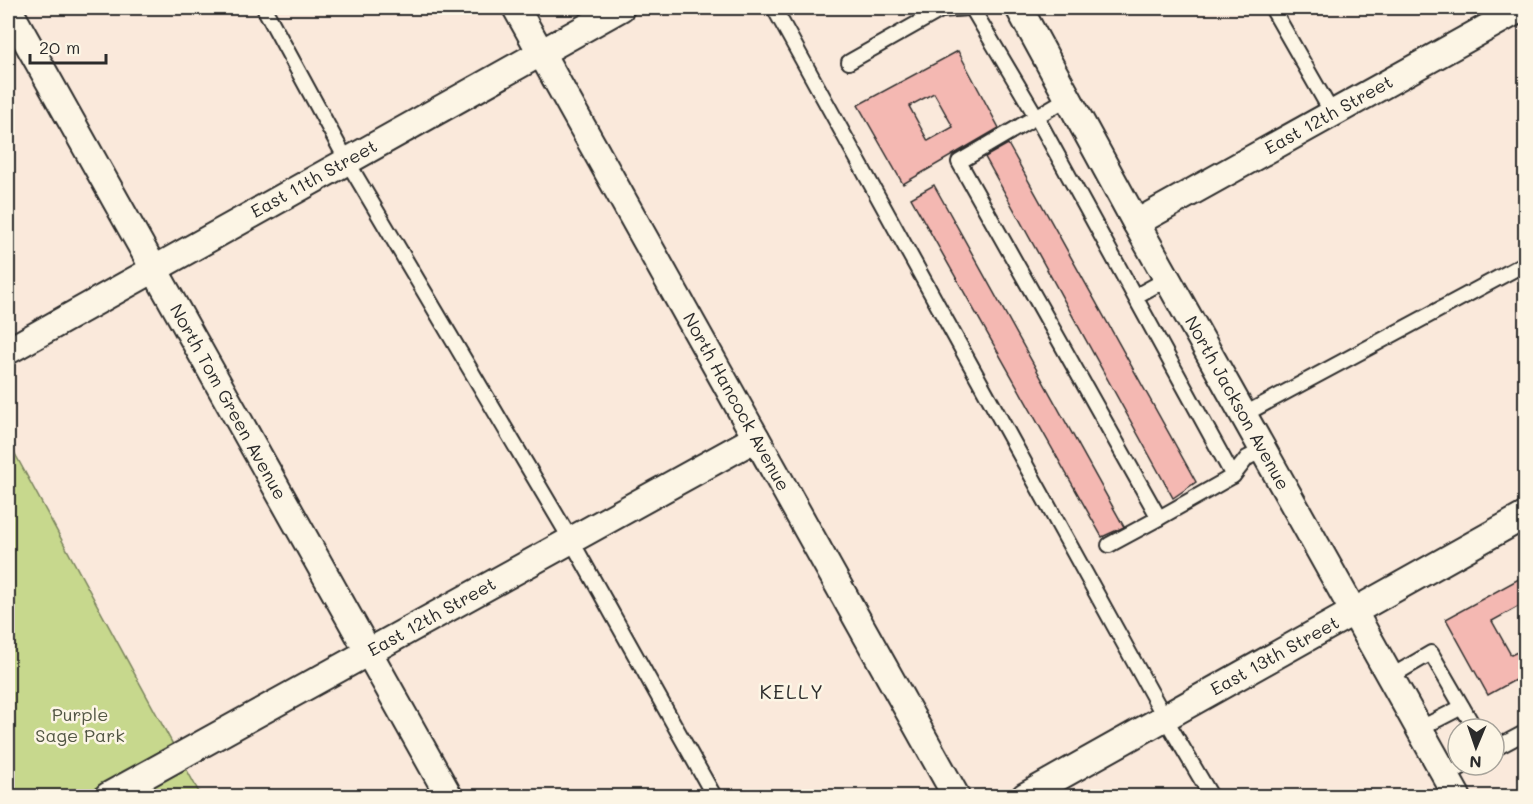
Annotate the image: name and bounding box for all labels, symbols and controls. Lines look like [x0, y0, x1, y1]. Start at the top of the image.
scale bar [30, 27, 106, 65]
text: 20 m [39, 35, 80, 59]
street label: East 12th Street [1260, 69, 1397, 159]
street label: East 11th Street [246, 133, 381, 223]
street label: North Tom Green Avenue [165, 299, 293, 504]
street label: North Hancock Avenue [678, 308, 796, 495]
street label: North Jackson Avenue [1180, 311, 1296, 494]
street label: East 12th Street [363, 571, 500, 661]
street label: East 13th Street [1206, 610, 1343, 700]
district label: KELLY [759, 678, 825, 704]
park label: Purple Sage Park [35, 702, 125, 747]
north arrow [1446, 717, 1506, 777]
text: N [1469, 752, 1482, 773]

